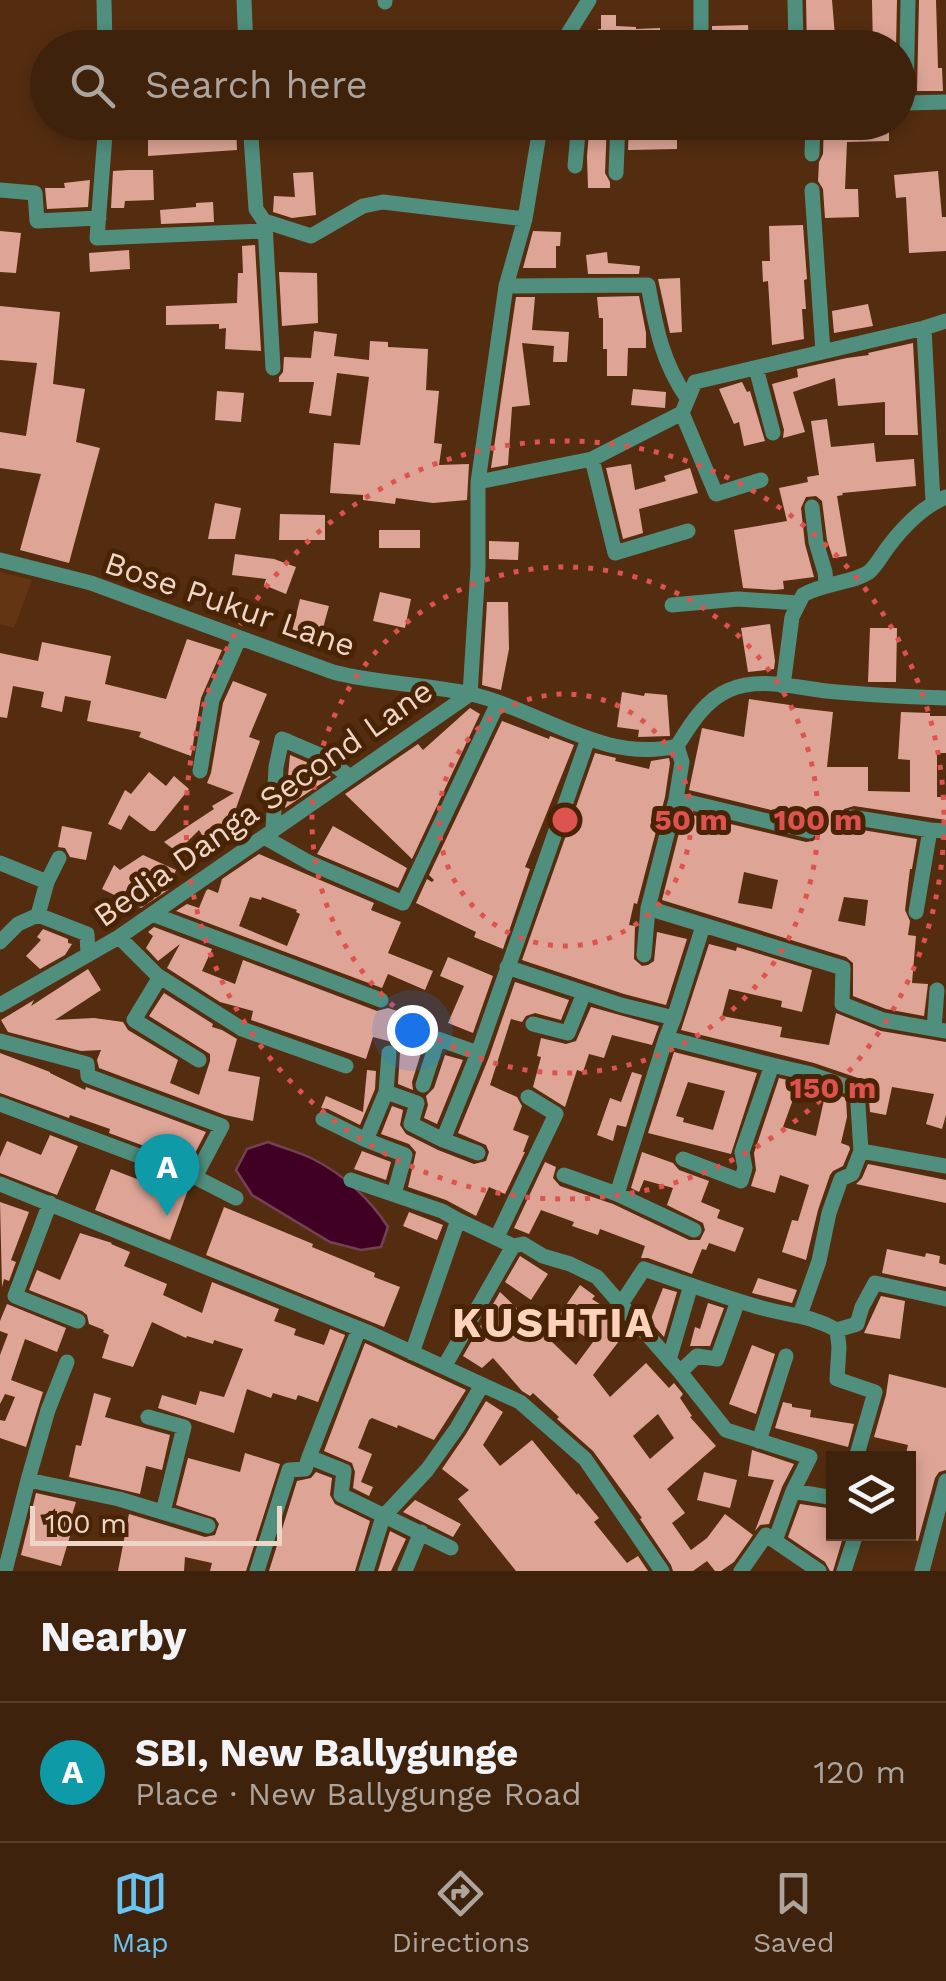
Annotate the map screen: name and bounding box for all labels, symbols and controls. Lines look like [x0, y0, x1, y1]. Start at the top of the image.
search box [30, 30, 916, 140]
icon: search [65, 58, 120, 113]
text: Search here [145, 63, 368, 107]
street label: Bose Pukur Lane [100, 543, 360, 665]
street label: Bedia Danga Second Lane [86, 671, 440, 935]
centre of rings [547, 802, 583, 838]
text: 50 m [654, 802, 728, 837]
text: 100 m [774, 802, 862, 837]
your location [387, 1005, 438, 1056]
text: 150 m [790, 1070, 876, 1105]
pin: A [134, 1134, 200, 1216]
district label: KUSHTIA [452, 1298, 656, 1347]
map controls [826, 1451, 916, 1541]
button: layers [826, 1451, 916, 1541]
scale bar [30, 1501, 282, 1546]
text: 100 m [45, 1507, 127, 1540]
text: Nearby [40, 1612, 187, 1661]
text: SBI, New Ballygunge [135, 1731, 518, 1775]
text: A [62, 1753, 83, 1791]
text: 120 m [814, 1753, 906, 1791]
text: Place · New Ballygunge Road [135, 1775, 582, 1813]
tab: Map [112, 1866, 169, 1959]
tab: Directions [392, 1866, 530, 1959]
tab: Saved [753, 1866, 834, 1959]

